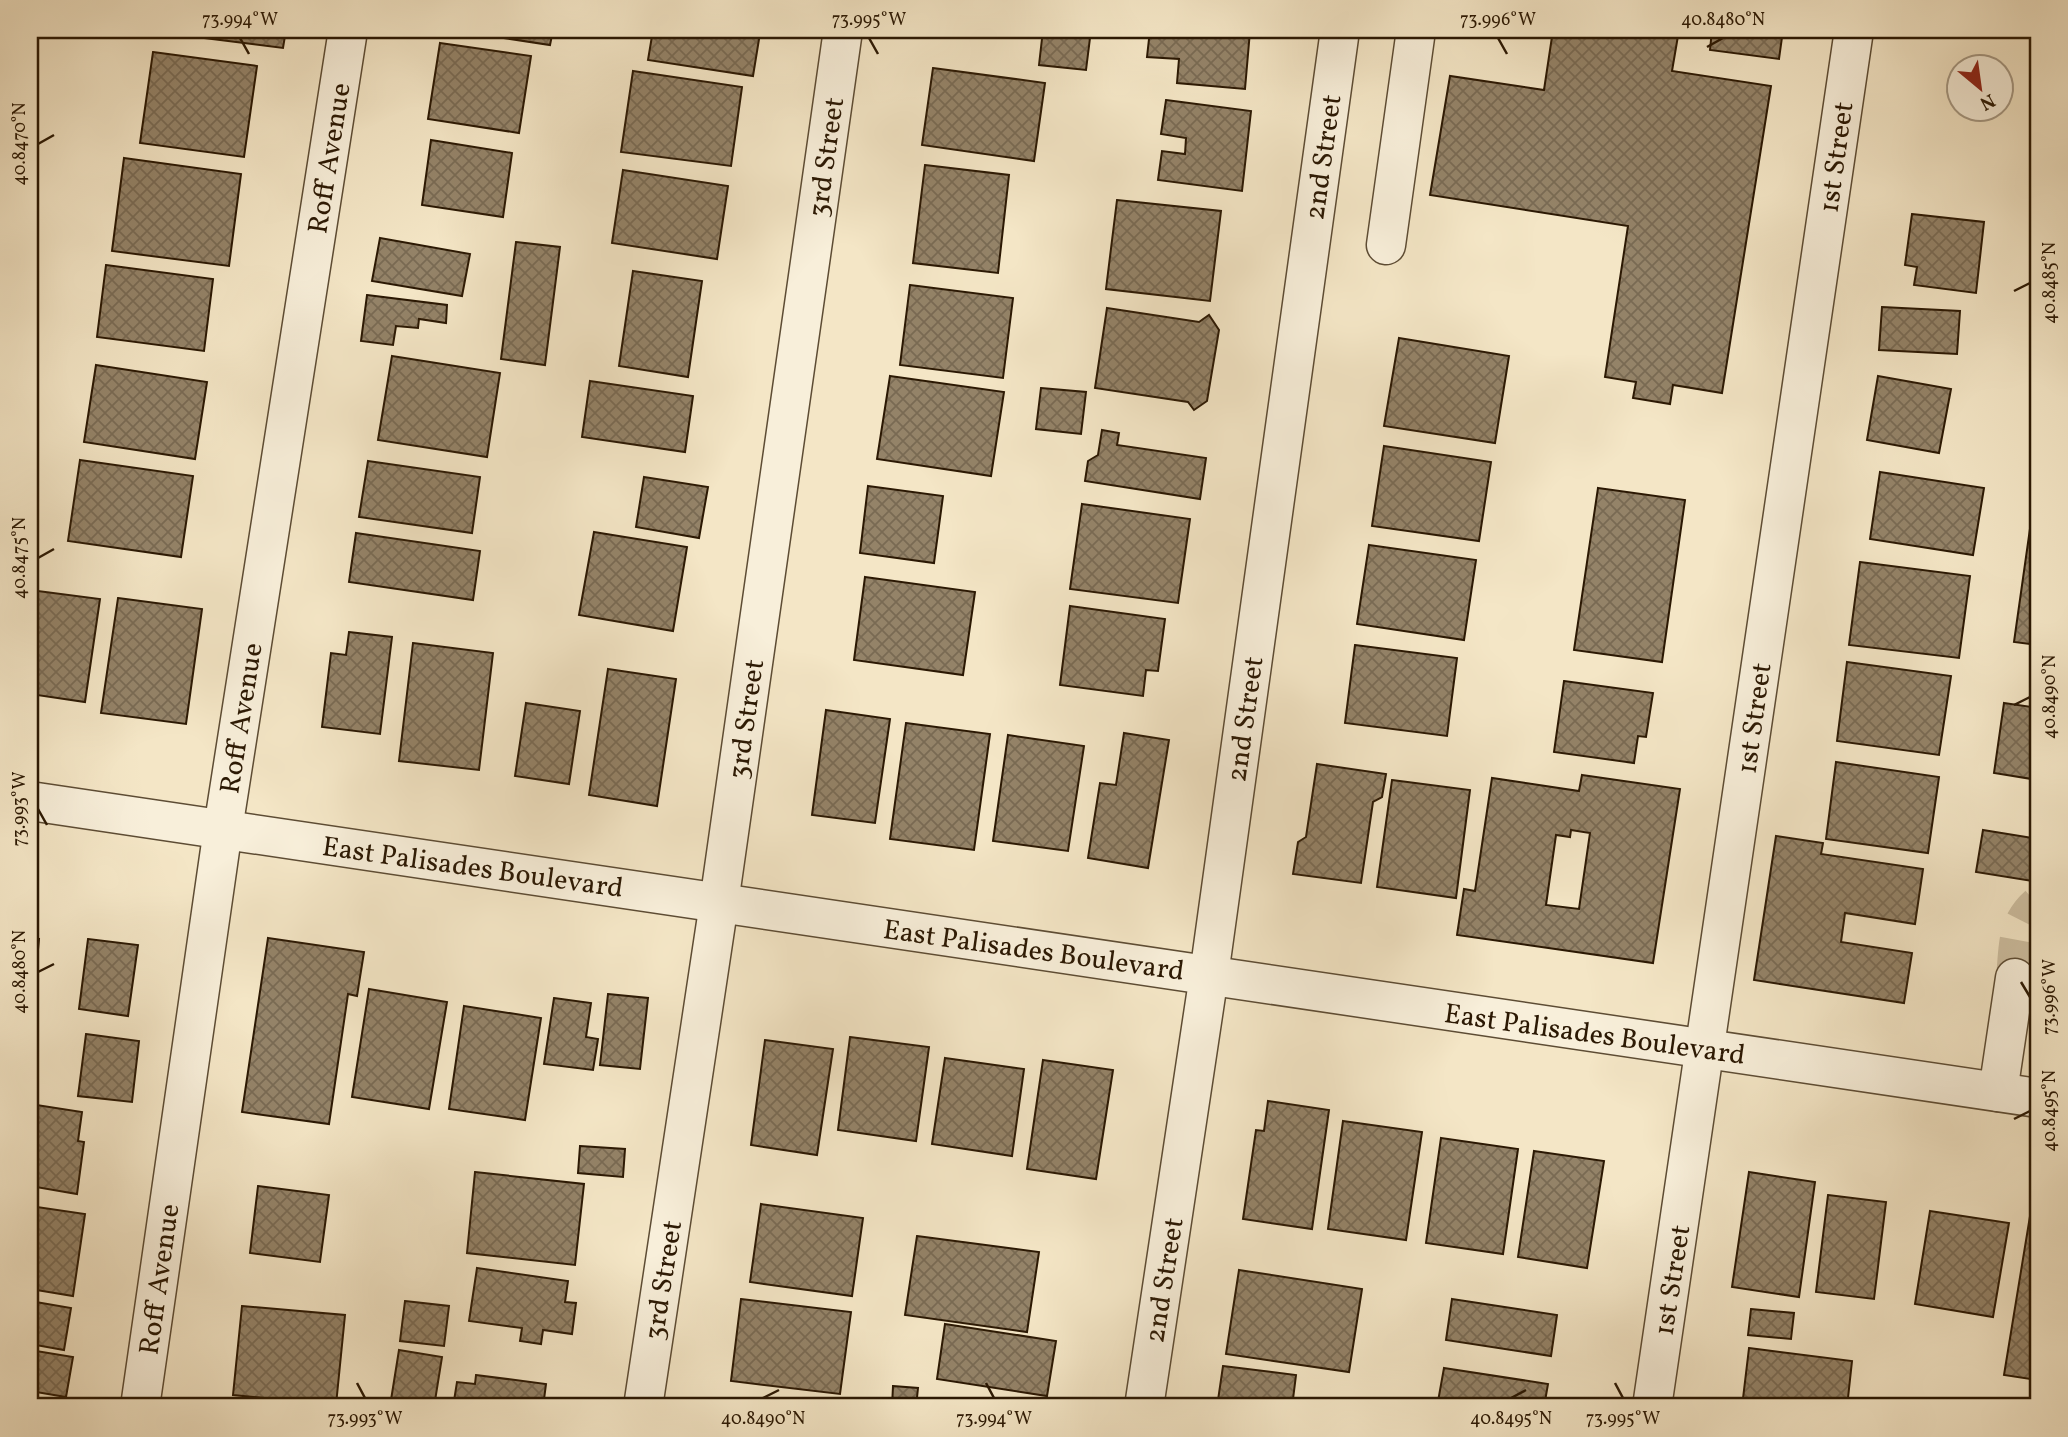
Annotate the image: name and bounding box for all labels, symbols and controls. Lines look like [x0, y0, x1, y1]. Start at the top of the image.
text: 73.994°W [202, 8, 278, 33]
text: 73.995°W [832, 8, 906, 33]
text: 73.996°W [1460, 8, 1536, 33]
text: 40.8480°N [1681, 8, 1765, 33]
north arrow [1946, 52, 2016, 122]
street label: Roff Avenue [299, 80, 362, 237]
text: N [1975, 86, 2000, 116]
street label: 2nd Street [1296, 92, 1353, 223]
street label: 3rd Street [800, 95, 855, 220]
street label: 1st Street [1810, 99, 1865, 215]
text: 40.8470°N [8, 102, 33, 186]
text: 40.8485°N [2038, 242, 2063, 324]
text: 40.8475°N [8, 517, 33, 599]
street label: Roff Avenue [211, 640, 274, 797]
street label: 2nd Street [1218, 654, 1275, 785]
text: 40.8490°N [2038, 655, 2063, 739]
street label: 3rd Street [720, 657, 775, 782]
street label: 1st Street [1728, 660, 1783, 776]
text: 73.993°W [8, 771, 33, 847]
street label: East Palisades Boulevard [320, 828, 626, 909]
street label: East Palisades Boulevard [881, 911, 1187, 992]
text: 40.8480°N [8, 930, 33, 1014]
text: 73.996°W [2038, 959, 2063, 1035]
street label: East Palisades Boulevard [1442, 995, 1748, 1076]
text: 40.8495°N [2038, 1070, 2063, 1152]
street label: Roff Avenue [131, 1201, 190, 1357]
street label: 2nd Street [1136, 1215, 1195, 1346]
street label: 3rd Street [636, 1218, 693, 1343]
street label: 1st Street [1645, 1222, 1701, 1339]
text: 73.993°W [327, 1407, 403, 1432]
text: 40.8490°N [721, 1407, 805, 1432]
text: 73.994°W [956, 1407, 1032, 1432]
text: 40.8495°N [1470, 1407, 1552, 1432]
text: 73.995°W [1586, 1407, 1660, 1432]

